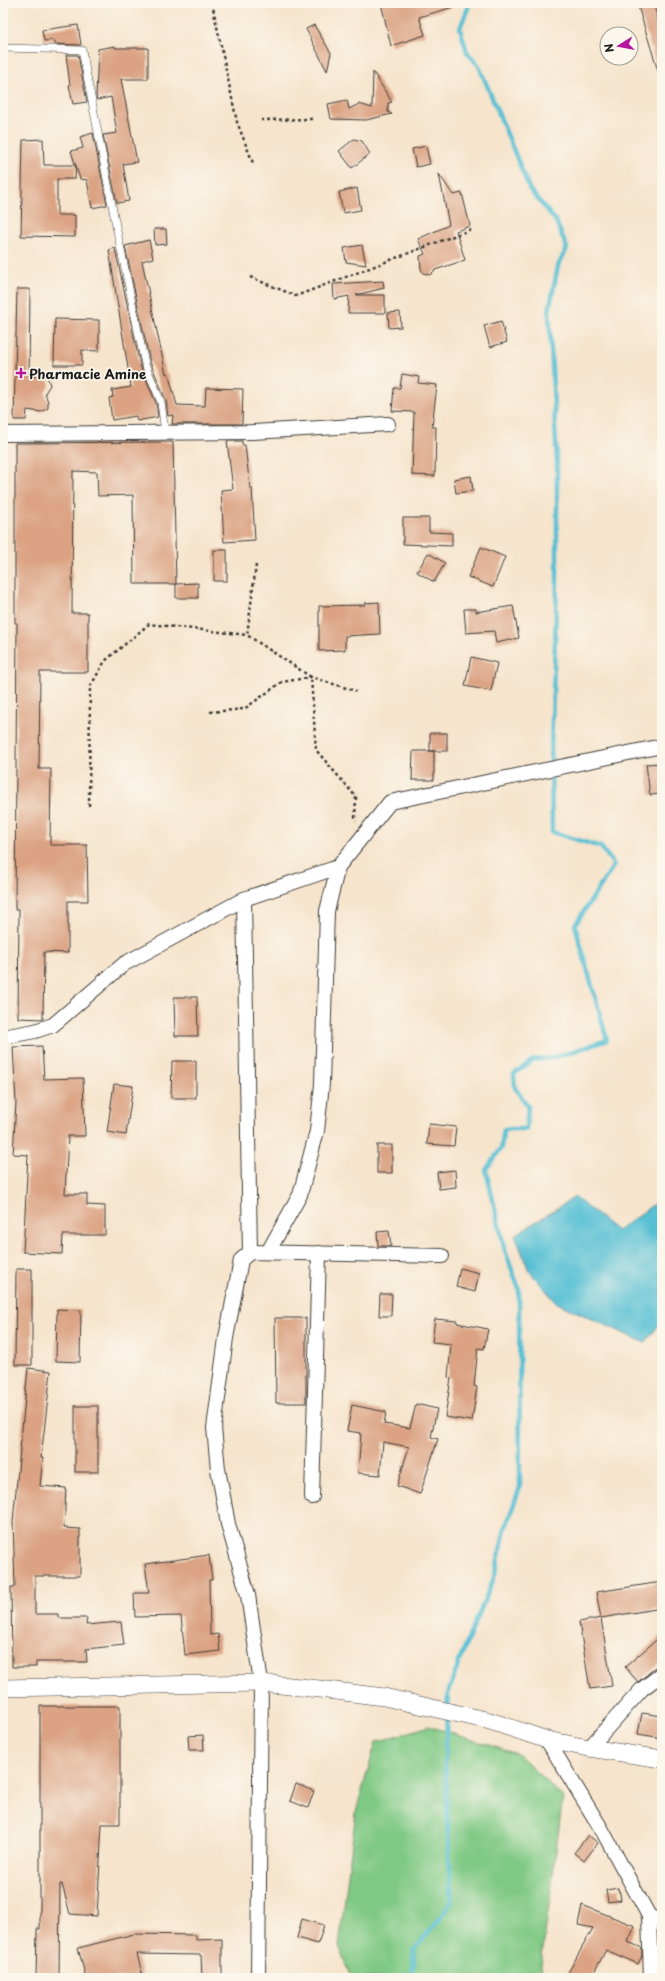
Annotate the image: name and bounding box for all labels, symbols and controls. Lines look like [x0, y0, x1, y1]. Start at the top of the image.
north arrow [599, 26, 639, 66]
text: N [599, 42, 618, 54]
place label: Pharmacie Amine [29, 364, 147, 383]
marker: Pharmacie Amine [16, 368, 26, 378]

